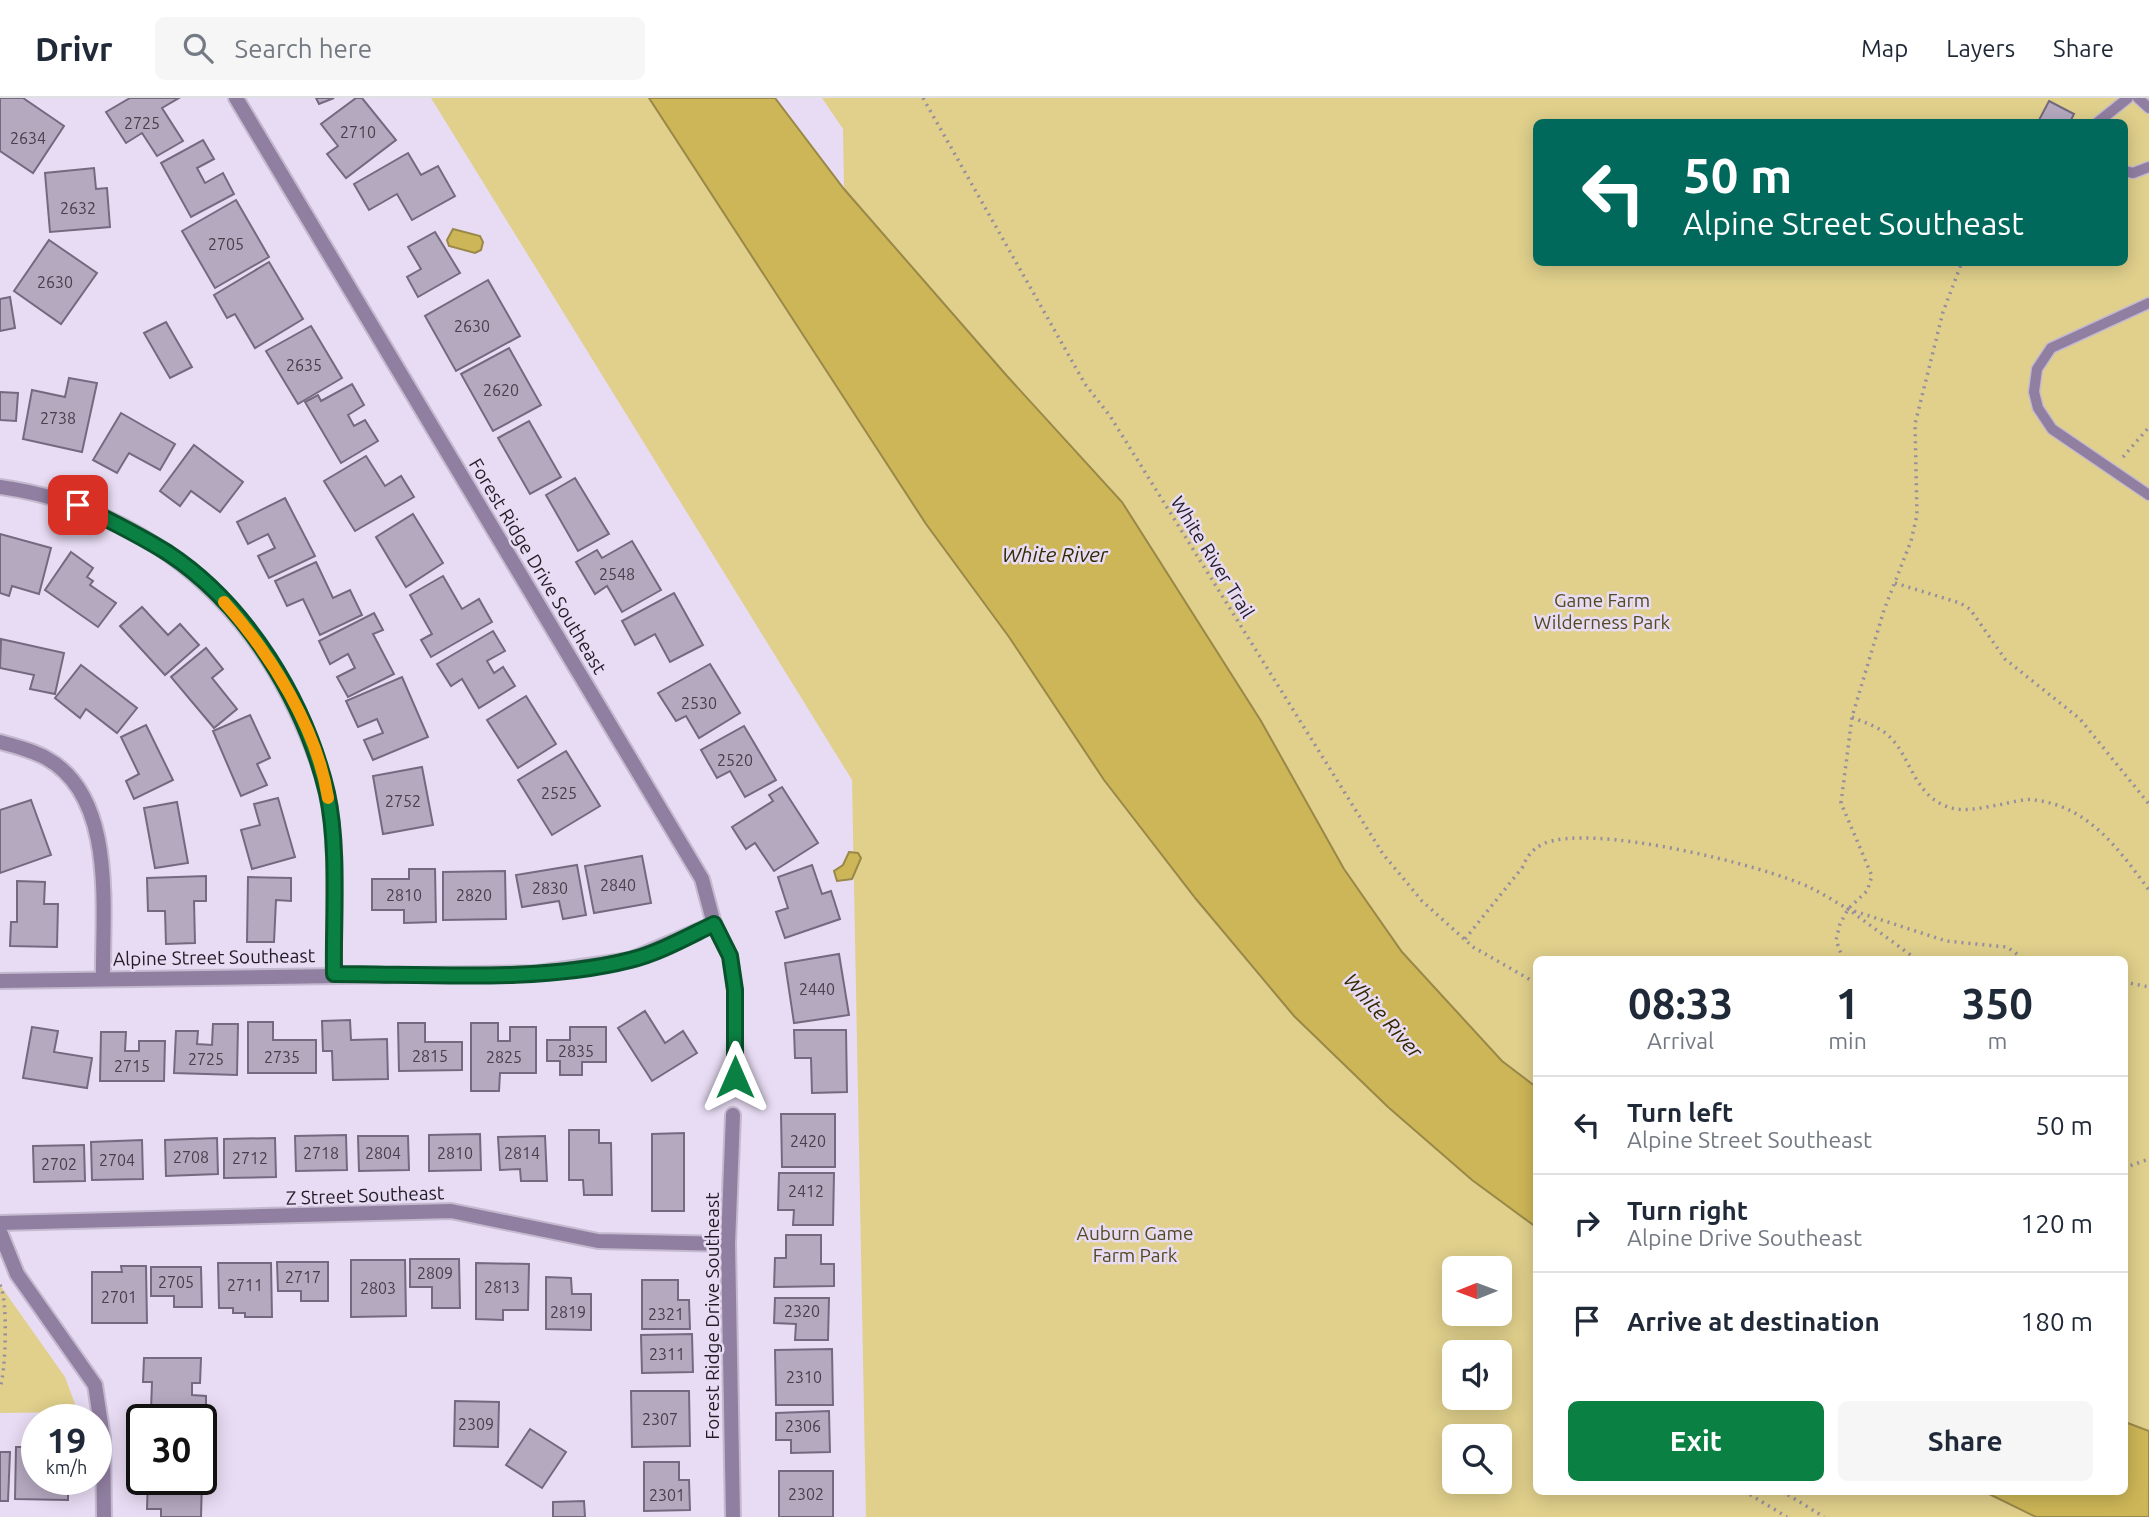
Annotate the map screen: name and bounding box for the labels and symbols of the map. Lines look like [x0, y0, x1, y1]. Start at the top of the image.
house number: 2725 [124, 114, 160, 132]
house number: 2710 [340, 123, 376, 141]
house number: 2634 [10, 129, 46, 147]
house number: 2632 [60, 199, 96, 217]
house number: 2705 [208, 235, 244, 253]
house number: 2630 [37, 273, 73, 291]
house number: 2630 [454, 317, 490, 335]
house number: 2635 [286, 356, 322, 374]
house number: 2620 [483, 381, 519, 399]
house number: 2738 [40, 409, 76, 427]
street label: Forest Ridge Drive Southeast [465, 454, 611, 678]
pin [48, 475, 108, 535]
street label: White River Trail [1167, 492, 1259, 622]
water label: White River [1002, 542, 1109, 566]
house number: 2548 [599, 565, 635, 583]
park label: Game Farm Wilderness Park [1534, 589, 1671, 633]
house number: 2530 [681, 694, 717, 712]
house number: 2520 [717, 751, 753, 769]
house number: 2525 [541, 784, 577, 802]
house number: 2752 [385, 792, 421, 810]
house number: 2840 [600, 876, 636, 894]
house number: 2830 [532, 879, 568, 897]
house number: 2810 [386, 886, 422, 904]
house number: 2820 [456, 886, 492, 904]
street label: Alpine Street Southeast [113, 944, 316, 970]
water label: White River [1339, 968, 1429, 1063]
house number: 2440 [799, 980, 835, 998]
position arrow [698, 1040, 772, 1114]
house number: 2835 [558, 1042, 594, 1060]
house number: 2815 [412, 1047, 448, 1065]
house number: 2735 [264, 1048, 300, 1066]
house number: 2825 [486, 1048, 522, 1066]
house number: 2725 [188, 1050, 224, 1068]
house number: 2715 [114, 1057, 150, 1075]
house number: 2420 [790, 1132, 826, 1150]
house number: 2718 [303, 1144, 339, 1162]
house number: 2804 [365, 1144, 401, 1162]
house number: 2810 [437, 1144, 473, 1162]
house number: 2814 [504, 1144, 540, 1162]
house number: 2708 [173, 1148, 209, 1166]
house number: 2712 [232, 1149, 268, 1167]
house number: 2704 [99, 1151, 135, 1169]
house number: 2702 [41, 1155, 77, 1173]
street label: Z Street Southeast [285, 1181, 445, 1209]
house number: 2412 [788, 1182, 824, 1200]
street label: Forest Ridge Drive Southeast [701, 1192, 723, 1440]
park label: Auburn Game Farm Park [1077, 1222, 1193, 1266]
north arrow [1442, 1256, 1512, 1326]
house number: 2809 [417, 1264, 453, 1282]
house number: 2717 [285, 1268, 321, 1286]
house number: 2705 [158, 1273, 194, 1291]
house number: 2711 [227, 1276, 263, 1294]
house number: 2813 [484, 1278, 520, 1296]
house number: 2803 [360, 1279, 396, 1297]
house number: 2701 [101, 1288, 137, 1306]
house number: 2320 [784, 1302, 820, 1320]
house number: 2819 [550, 1303, 586, 1321]
house number: 2321 [648, 1305, 684, 1323]
house number: 2311 [649, 1345, 685, 1363]
house number: 2310 [786, 1368, 822, 1386]
speed limit sign: 30 [126, 1404, 217, 1495]
house number: 2307 [642, 1410, 678, 1428]
house number: 2309 [458, 1415, 494, 1433]
house number: 2306 [785, 1417, 821, 1435]
house number: 2302 [788, 1485, 824, 1503]
house number: 2301 [649, 1486, 685, 1504]

